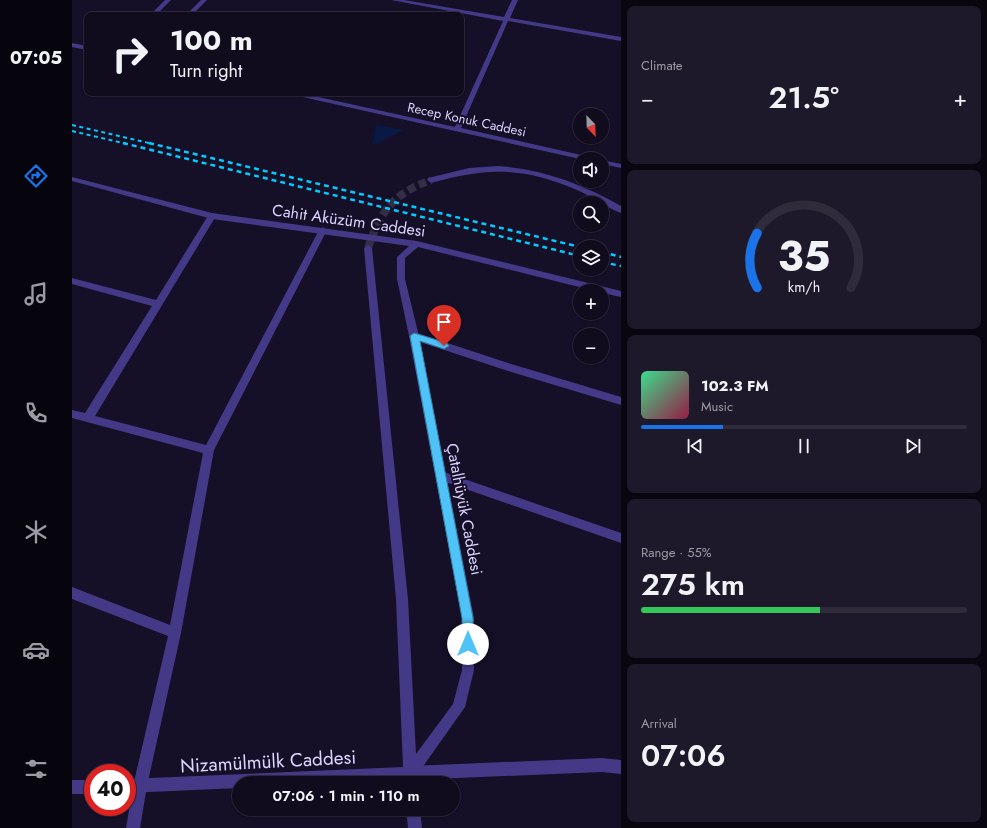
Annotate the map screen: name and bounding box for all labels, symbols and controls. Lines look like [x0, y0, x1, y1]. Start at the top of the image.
text: 100 m [170, 20, 253, 61]
icon: right [104, 28, 156, 80]
text: 07:05 [10, 45, 62, 71]
text: Climate [641, 56, 682, 75]
text: Turn right [170, 58, 242, 84]
text: 21.5° [769, 76, 839, 119]
text: − [641, 82, 654, 114]
text: + [953, 82, 967, 114]
street label: Recep Konuk Caddesi [406, 98, 528, 141]
north arrow [573, 108, 609, 144]
map controls [573, 108, 609, 364]
button: sound [573, 152, 609, 188]
icon: directions [22, 162, 50, 190]
button: search [573, 196, 609, 232]
street label: Cahit Aküzüm Caddesi [271, 198, 427, 243]
text: 35 [778, 225, 830, 286]
button: layers [573, 240, 609, 276]
text: km/h [788, 276, 820, 296]
icon: music [22, 280, 50, 308]
button: + [573, 284, 609, 320]
pin [427, 305, 461, 346]
icon: arrive [433, 311, 455, 333]
button: − [573, 328, 609, 364]
text: 102.3 FM [701, 375, 769, 397]
text: Music [701, 397, 733, 416]
icon: phone [22, 399, 50, 427]
icon: previous [684, 435, 706, 457]
icon: pause [793, 435, 815, 457]
icon: next [902, 435, 924, 457]
street label: Çatalhüyük Caddesi [440, 441, 489, 577]
icon: climate [22, 518, 50, 546]
text: Range · 55% [641, 543, 712, 562]
text: 275 km [641, 563, 745, 606]
position arrow [447, 623, 489, 665]
icon: car [22, 636, 50, 664]
text: Arrival [641, 714, 677, 733]
text: 07:06 [641, 734, 726, 777]
street label: Nizamülmülk Caddesi [179, 743, 357, 780]
icon: filters [22, 755, 50, 783]
speed limit sign: 40 [84, 764, 136, 816]
text: 07:06 · 1 min · 110 m [272, 785, 420, 807]

